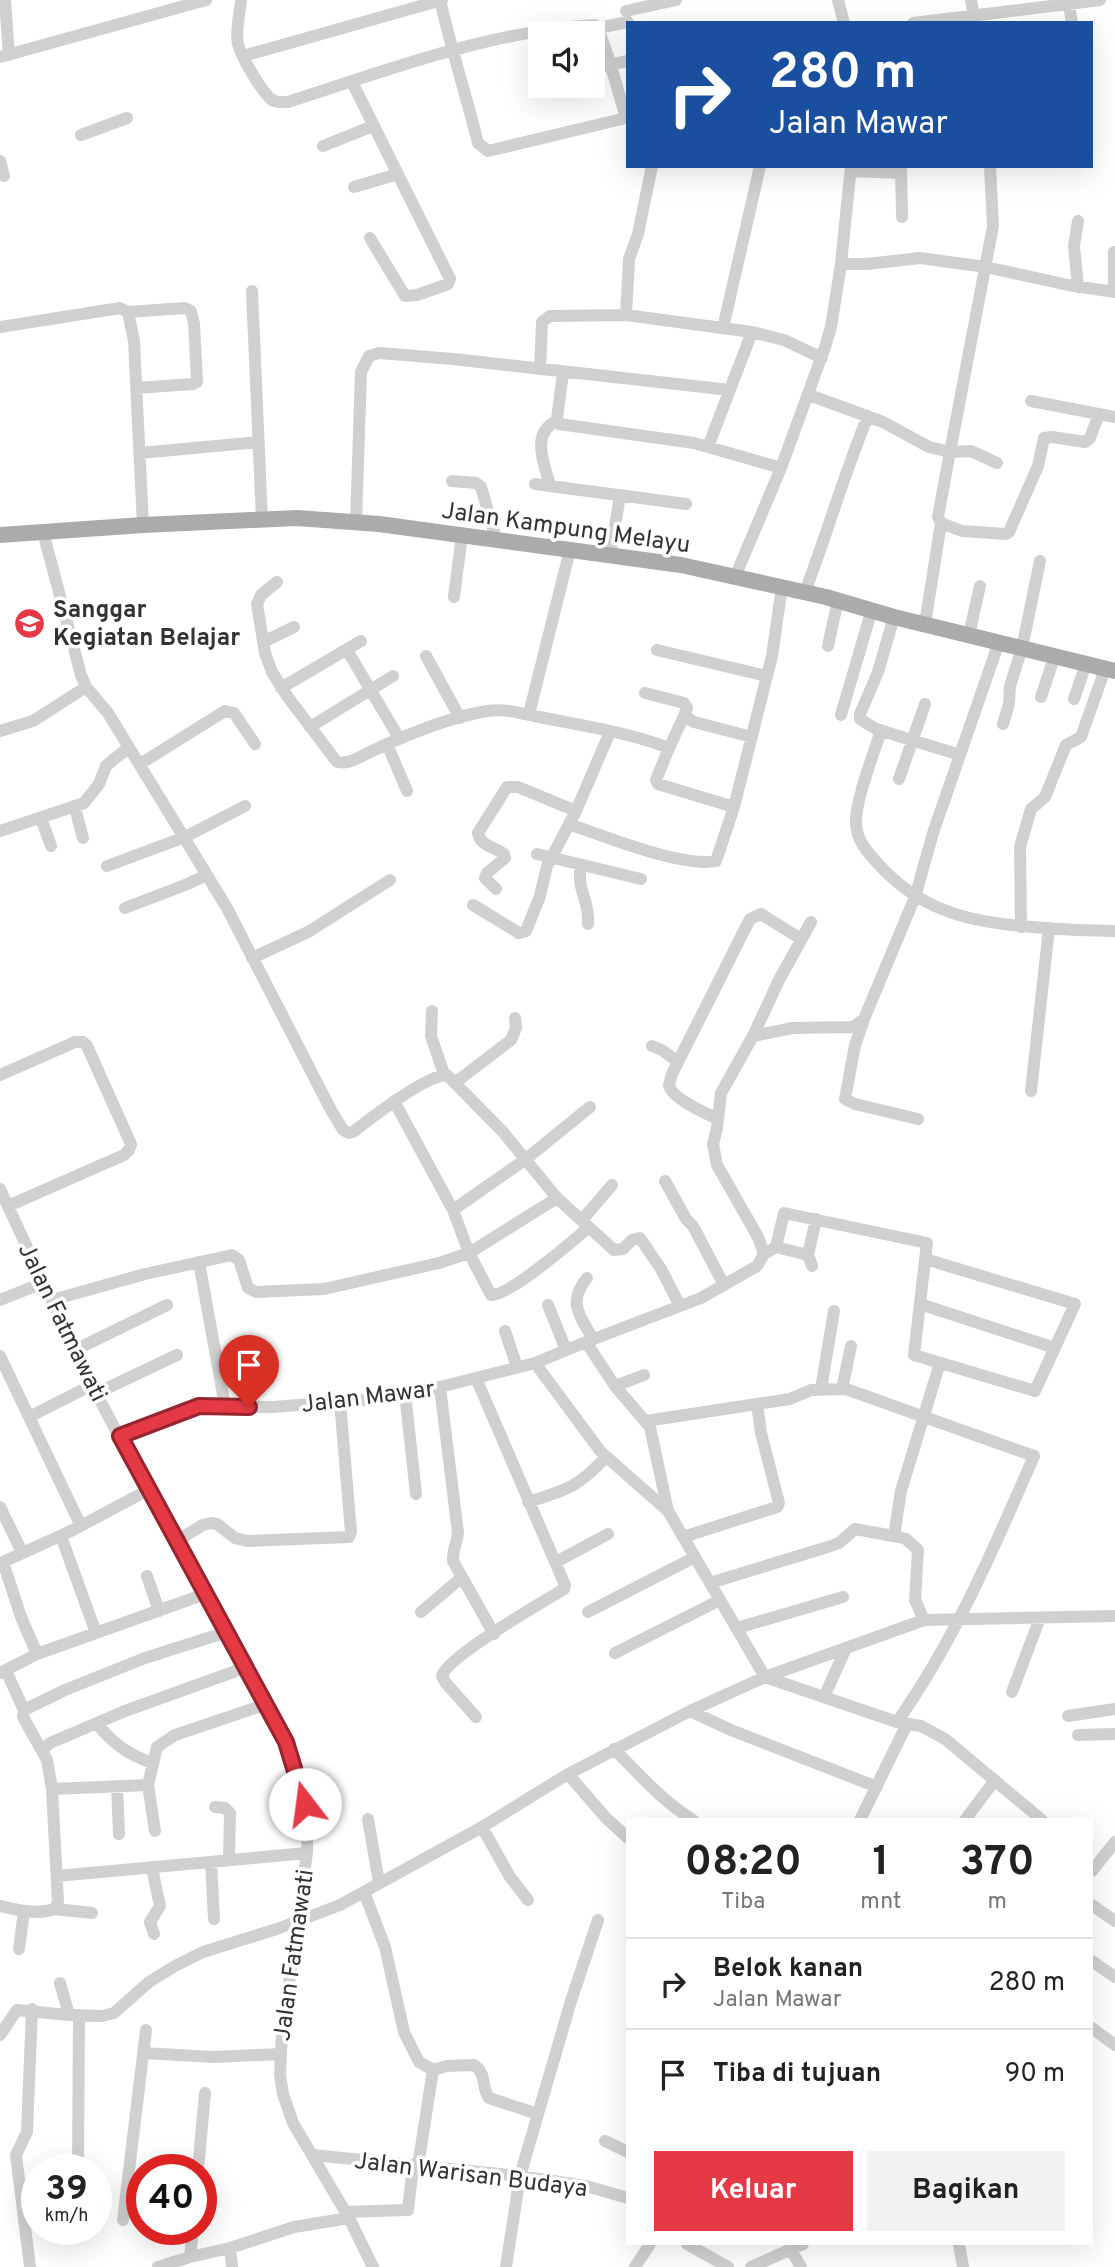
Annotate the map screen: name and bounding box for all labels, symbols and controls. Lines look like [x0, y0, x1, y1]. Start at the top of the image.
map controls [528, 21, 605, 98]
button: sound [528, 21, 605, 98]
text: 280 m [769, 44, 916, 106]
icon: right [654, 49, 745, 140]
text: Jalan Mawar [769, 105, 948, 145]
street label: Jalan Kampung Melayu [439, 497, 692, 561]
place label: Sanggar Kegiatan Belajar [53, 596, 240, 654]
school or university icon: Sanggar Kegiatan Belajar [13, 606, 47, 640]
street label: Jalan Fatmawati [10, 1239, 113, 1407]
pin [219, 1335, 279, 1407]
icon: arrive [230, 1346, 268, 1384]
street label: Jalan Mawar [300, 1375, 437, 1421]
position arrow [268, 1767, 342, 1841]
text: 08:20 [684, 1837, 802, 1890]
text: 1 [872, 1837, 889, 1890]
text: 370 [960, 1837, 1035, 1890]
street label: Jalan Fatmawati [268, 1868, 322, 2043]
text: Tiba [721, 1888, 765, 1917]
text: mnt [860, 1888, 901, 1917]
text: m [987, 1888, 1007, 1917]
text: Belok kanan [713, 1953, 863, 1986]
icon: right [654, 1965, 692, 2003]
text: 280 m [989, 1967, 1065, 2000]
text: Jalan Mawar [713, 1986, 842, 2015]
icon: arrive [654, 2056, 692, 2094]
text: Tiba di tujuan [713, 2058, 881, 2091]
text: 90 m [1005, 2058, 1065, 2091]
street label: Jalan Warisan Budaya [353, 2147, 589, 2205]
button: Keluar [654, 2151, 853, 2231]
button: Bagikan [867, 2151, 1065, 2231]
speed limit sign: 40 [126, 2154, 217, 2245]
text: 39 [45, 2168, 88, 2212]
text: km/h [45, 2205, 88, 2228]

